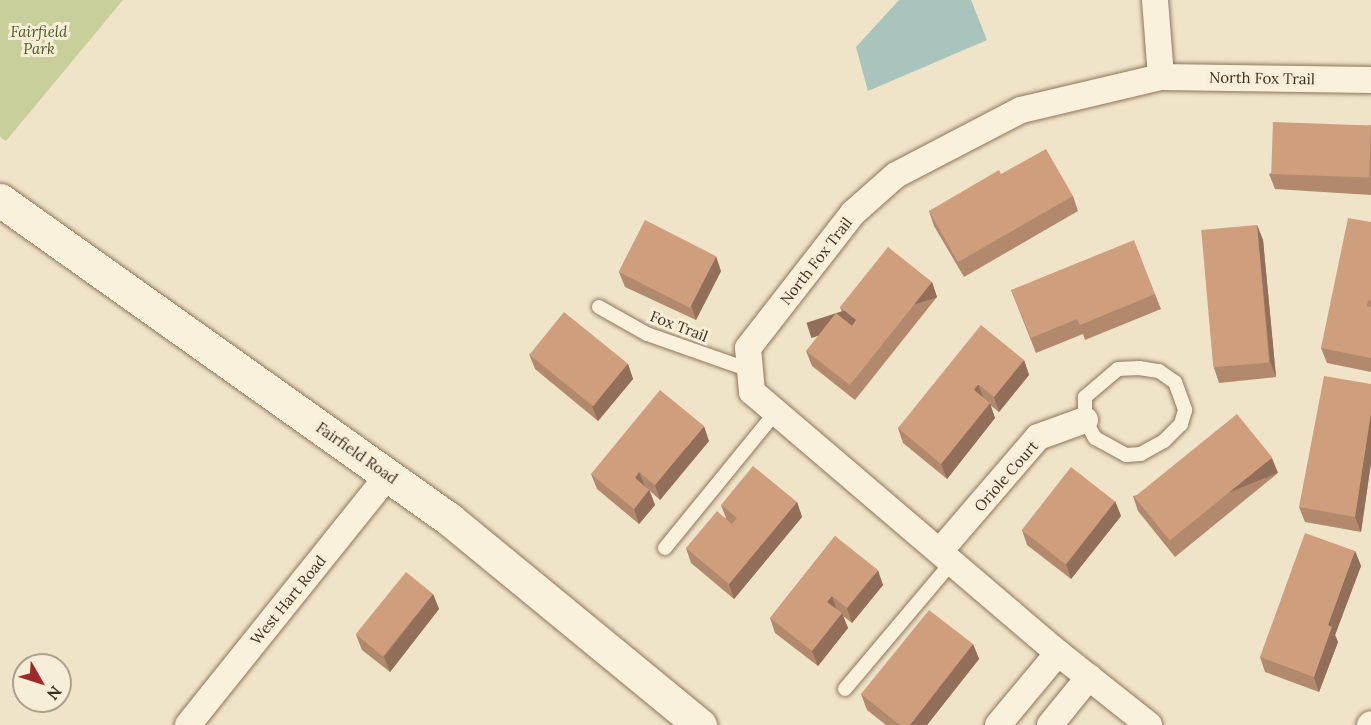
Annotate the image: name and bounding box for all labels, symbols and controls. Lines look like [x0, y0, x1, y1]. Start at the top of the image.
park label: Fairfield Park [11, 22, 67, 57]
street label: North Fox Trail [1209, 68, 1315, 88]
street label: North Fox Trail [776, 214, 856, 308]
street label: Fox Trail [648, 307, 710, 345]
street label: Fairfield Road [313, 418, 401, 488]
street label: Oriole Court [970, 437, 1042, 515]
street label: West Hart Road [247, 552, 329, 648]
north arrow [12, 653, 72, 713]
text: N [43, 682, 66, 704]

